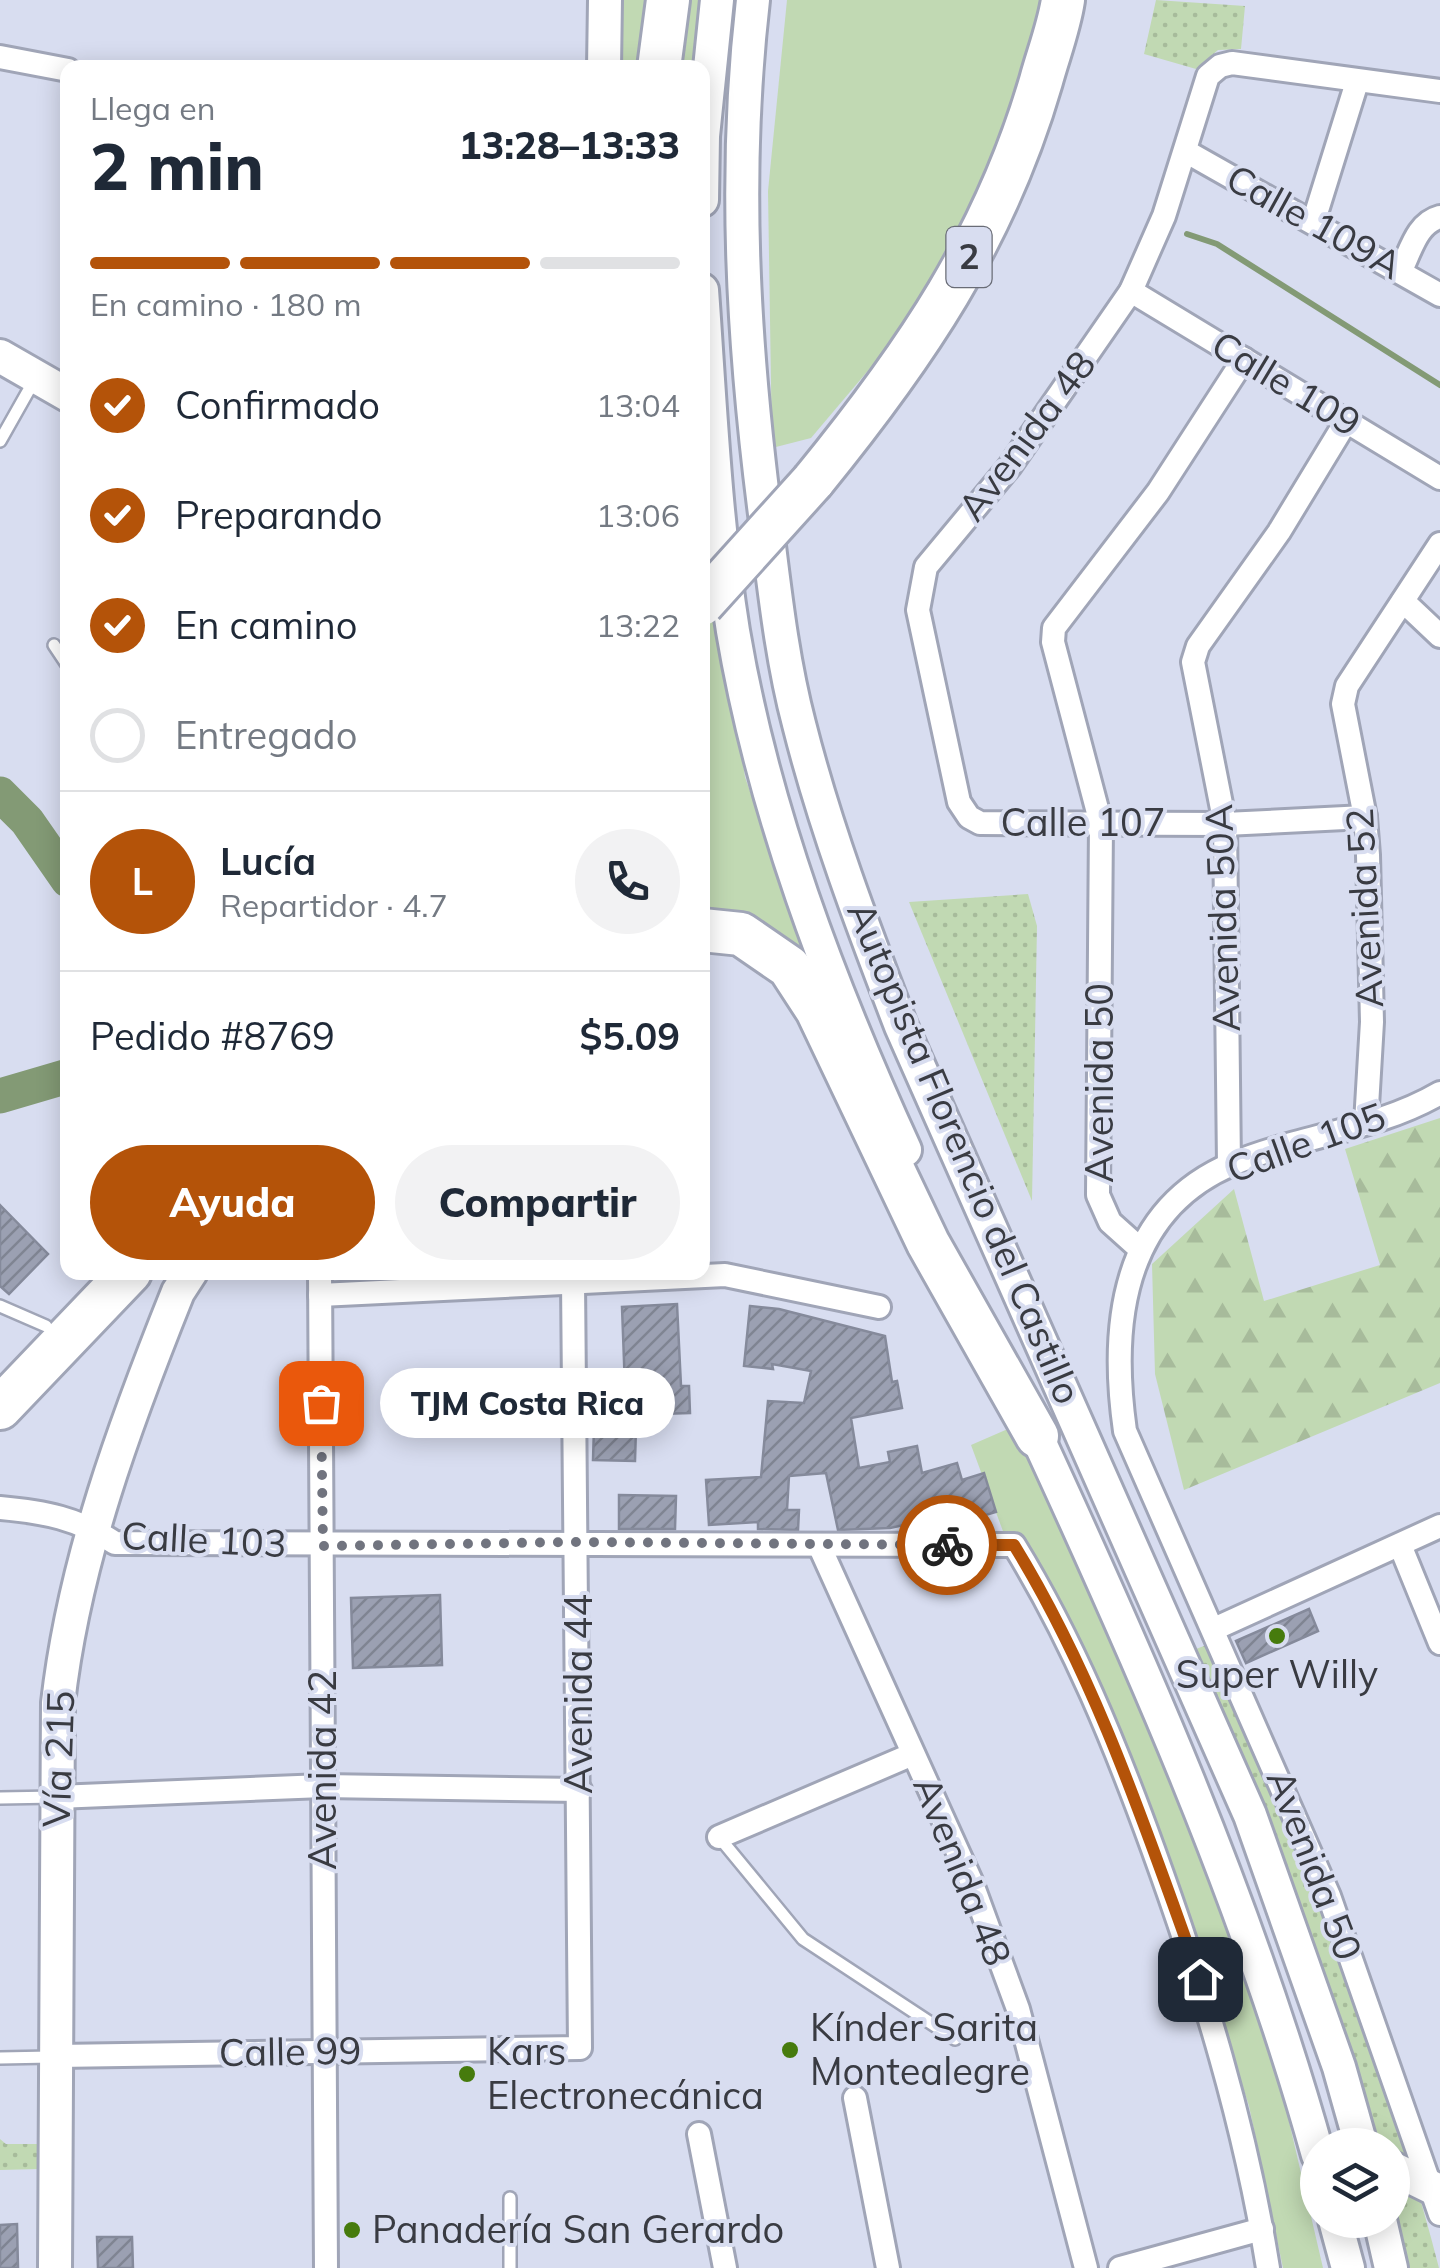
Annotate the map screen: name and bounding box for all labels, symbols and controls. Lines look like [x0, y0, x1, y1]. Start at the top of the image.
text: Llega en [90, 88, 215, 128]
text: 13:28–13:33 [459, 121, 680, 169]
text: 2 min [90, 125, 264, 206]
street label: Calle 109A [1218, 153, 1411, 289]
road number: 2 [946, 227, 992, 287]
text: En camino · 180 m [90, 284, 362, 324]
street label: Calle 109 [1203, 320, 1370, 446]
street label: Avenida 48 [947, 341, 1106, 530]
icon: check [90, 378, 145, 433]
text: Confirmado [175, 381, 380, 429]
text: 13:04 [596, 385, 680, 425]
icon: check [90, 488, 145, 543]
text: Preparando [175, 491, 382, 539]
text: 13:06 [596, 495, 680, 535]
icon: check [90, 598, 145, 653]
text: En camino [175, 601, 357, 649]
text: 13:22 [596, 605, 680, 645]
text: Entregado [175, 711, 357, 759]
street label: Calle 107 [1000, 798, 1166, 846]
street label: Avenida 50A [1194, 803, 1250, 1033]
street label: Avenida 52 [1335, 807, 1393, 1009]
button: phone [575, 829, 680, 934]
text: Lucía [220, 837, 316, 885]
text: L [132, 857, 153, 905]
text: Repartidor · 4.7 [220, 885, 448, 925]
street label: Autopista Florencio del Castillo [837, 894, 1093, 1411]
street label: Avenida 50 [1075, 983, 1123, 1183]
text: Pedido #8769 [90, 1012, 335, 1060]
text: $5.09 [579, 1012, 680, 1060]
street label: Calle 105 [1220, 1091, 1392, 1193]
button: Ayuda [90, 1145, 375, 1260]
button: Compartir [395, 1145, 680, 1260]
pin [279, 1361, 364, 1446]
callout: TJM Costa Rica [381, 1368, 676, 1438]
icon: bag [294, 1376, 349, 1431]
text: TJM Costa Rica [411, 1383, 644, 1423]
courier [897, 1495, 997, 1595]
street label: Calle 103 [120, 1511, 288, 1567]
icon: bike [920, 1518, 975, 1573]
street label: Avenida 44 [554, 1594, 602, 1794]
marker: Super Willy [1266, 1625, 1288, 1647]
place label: Super Willy [1176, 1650, 1378, 1698]
street label: Avenida 42 [298, 1670, 346, 1870]
street label: Vía 215 [32, 1690, 84, 1828]
street label: Avenida 50 [1257, 1763, 1373, 1967]
street label: Avenida 48 [903, 1769, 1023, 1972]
pin [1158, 1937, 1243, 2022]
icon: home [1173, 1952, 1228, 2007]
place label: Kínder Sarita Montealegre [810, 2003, 1038, 2095]
street label: Calle 99 [218, 2026, 362, 2076]
place label: Kars Electronecánica [487, 2027, 764, 2119]
marker: Kínder Sarita Montealegre [779, 2039, 801, 2061]
marker: Kars Electronecánica [456, 2063, 478, 2085]
map controls [1300, 2128, 1410, 2238]
button: layers [1300, 2128, 1410, 2238]
place label: Panadería San Gerardo [372, 2205, 784, 2253]
marker: Panadería San Gerardo [341, 2219, 363, 2241]

